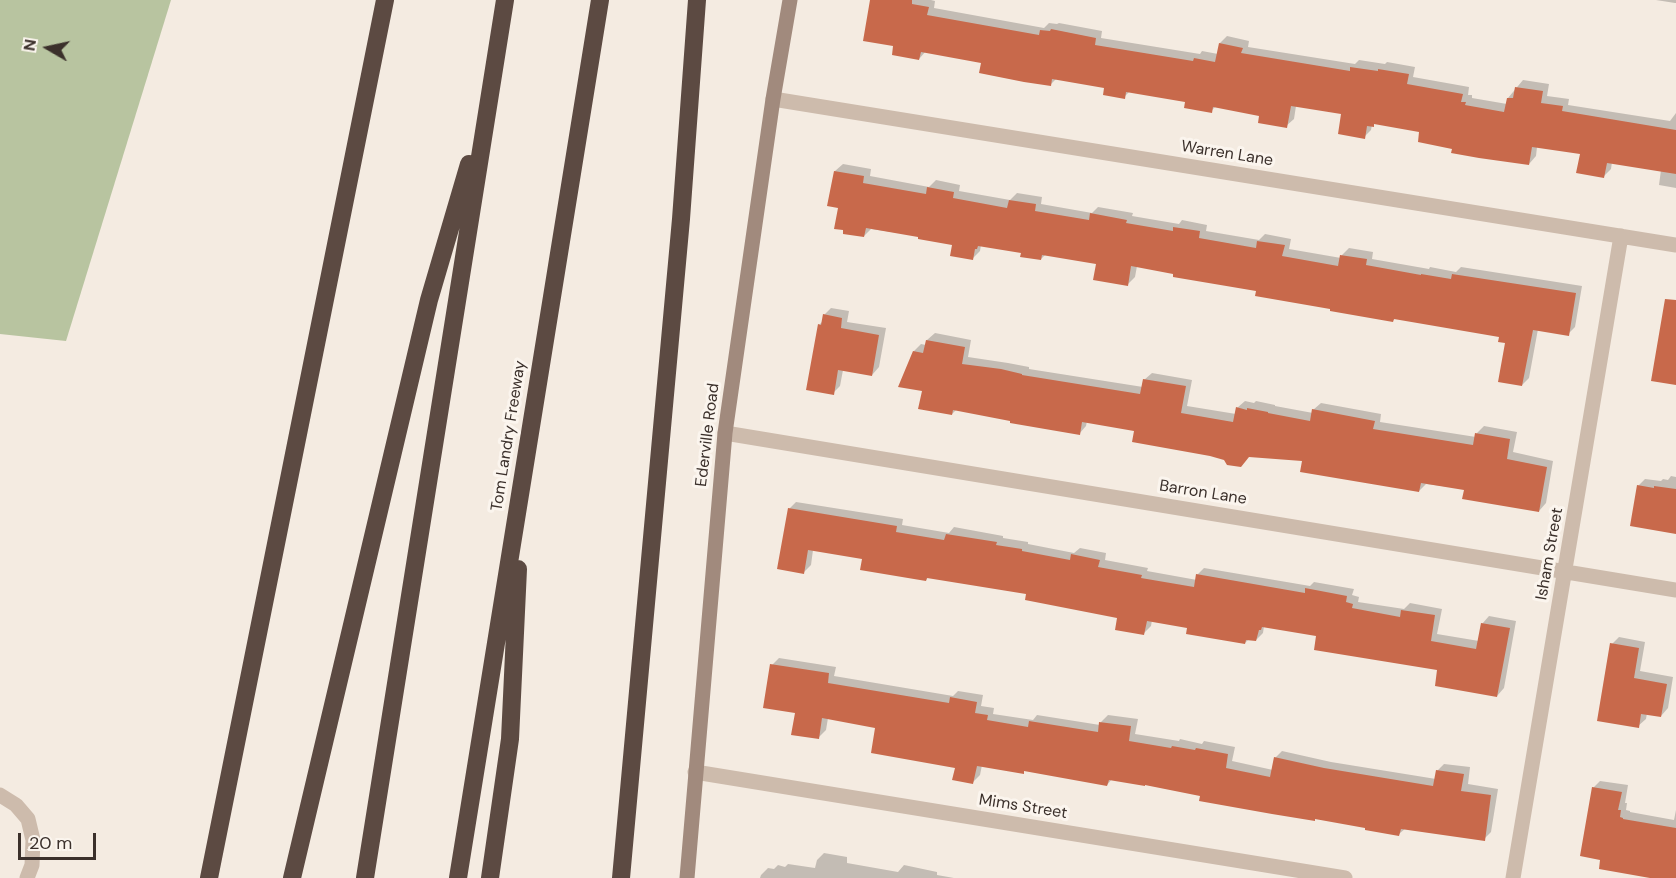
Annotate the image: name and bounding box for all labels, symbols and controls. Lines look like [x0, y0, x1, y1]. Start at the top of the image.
north arrow [18, 18, 78, 78]
text: N [18, 38, 41, 53]
street label: Warren Lane [1180, 137, 1274, 171]
street label: Tom Landry Freeway [488, 359, 530, 513]
street label: Ederville Road [692, 382, 724, 488]
street label: Barron Lane [1158, 477, 1248, 509]
street label: Isham Street [1532, 506, 1568, 602]
street label: Mims Street [977, 791, 1069, 823]
scale bar [21, 821, 99, 859]
text: 20 m [29, 831, 72, 855]

